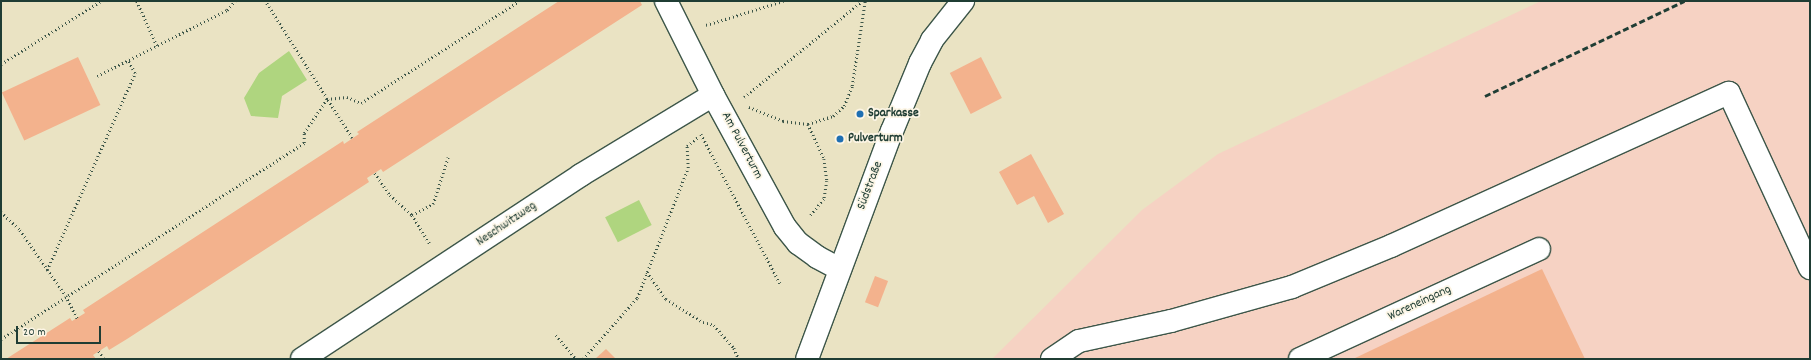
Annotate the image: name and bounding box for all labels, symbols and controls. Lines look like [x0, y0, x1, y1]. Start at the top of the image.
place label: Sparkasse [868, 106, 919, 122]
marker: Sparkasse [855, 109, 865, 119]
street label: Am Pulverturm [717, 110, 765, 182]
place label: Pulverturm [848, 131, 903, 147]
marker: Pulverturm [835, 134, 845, 144]
street label: Südstraße [855, 160, 887, 212]
street label: Neschwitzweg [474, 199, 540, 251]
street label: Wareneingang [1386, 283, 1454, 325]
scale bar [18, 318, 103, 344]
text: 20 m [23, 324, 46, 341]

